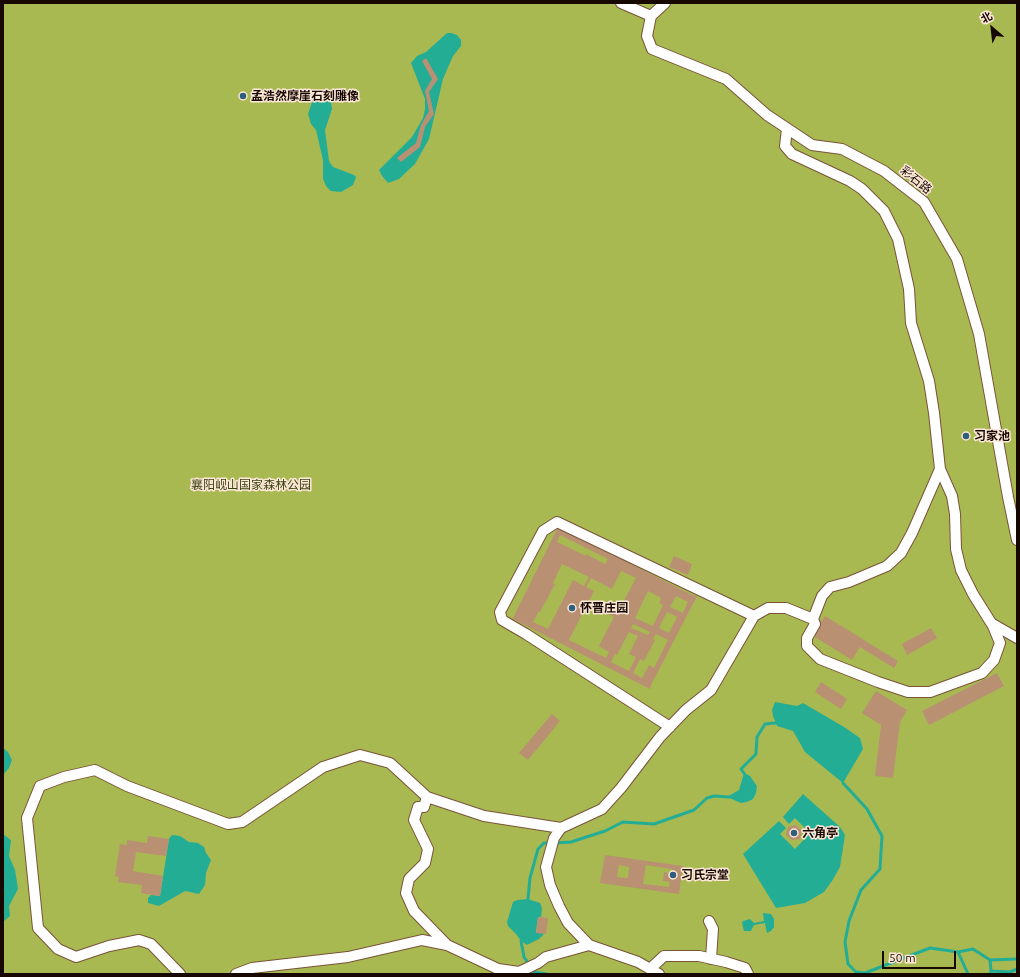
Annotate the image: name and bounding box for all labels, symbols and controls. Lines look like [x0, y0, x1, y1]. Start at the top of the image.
north arrow [972, 8, 1012, 48]
text: 北 [979, 10, 994, 25]
place label: 孟浩然摩崖石刻雕像 [251, 89, 359, 103]
marker: 孟浩然摩崖石刻雕像 [238, 91, 248, 101]
street label: 彩石路 [897, 163, 935, 197]
place label: 习家池 [974, 429, 1010, 443]
marker: 习家池 [961, 431, 971, 441]
park label: 襄阳岘山国家森林公园 [191, 478, 311, 492]
place label: 怀晋庄园 [580, 601, 628, 615]
marker: 怀晋庄园 [567, 603, 577, 613]
place label: 六角亭 [802, 826, 838, 840]
marker: 六角亭 [789, 828, 799, 838]
place label: 习氏宗堂 [681, 868, 729, 882]
marker: 习氏宗堂 [668, 870, 678, 880]
scale bar [884, 943, 958, 969]
text: 50 m [889, 951, 916, 964]

